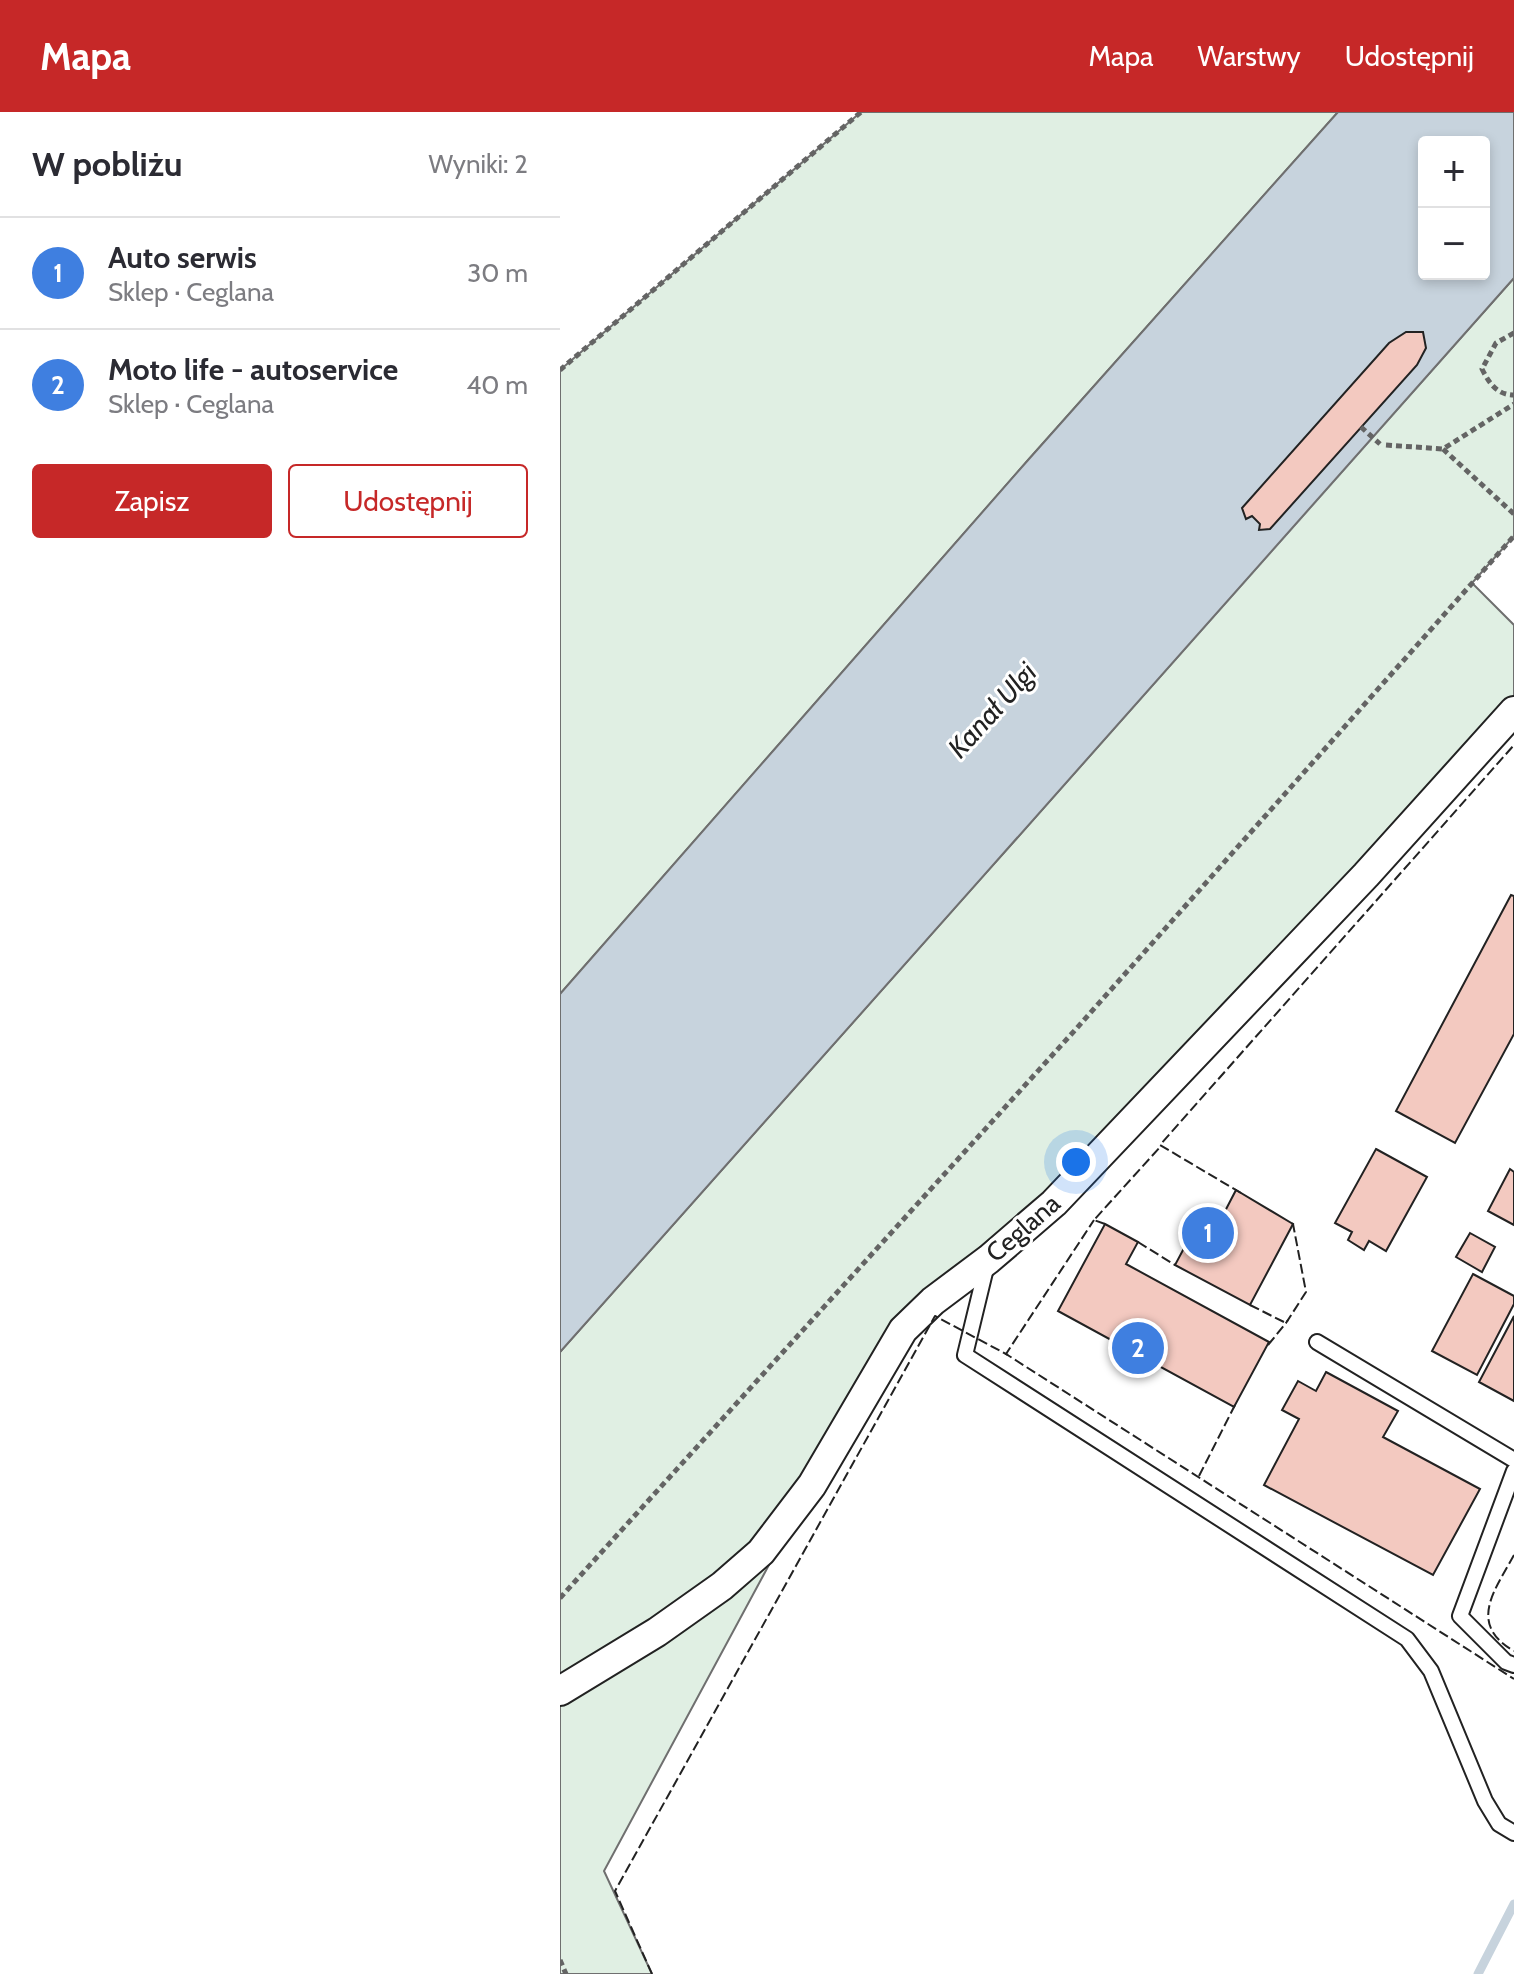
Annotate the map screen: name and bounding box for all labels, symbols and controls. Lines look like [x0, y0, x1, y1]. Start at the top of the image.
text: Mapa [40, 33, 131, 80]
text: Mapa [1088, 39, 1154, 73]
text: Warstwy [1198, 39, 1301, 73]
text: Udostępnij [1345, 39, 1474, 73]
map controls [1418, 136, 1490, 280]
button: + [1418, 136, 1490, 208]
text: W pobliżu [32, 143, 183, 185]
text: Wyniki: 2 [428, 148, 528, 180]
button: − [1418, 208, 1490, 280]
text: Auto serwis [108, 239, 257, 276]
text: 1 [53, 257, 63, 289]
text: 30 m [467, 257, 528, 289]
text: Sklep · Ceglana [108, 276, 274, 308]
text: Moto life - autoservice [108, 351, 398, 388]
text: 2 [51, 369, 65, 401]
text: 40 m [466, 369, 528, 401]
text: Sklep · Ceglana [108, 388, 274, 420]
button: Zapisz [32, 464, 272, 538]
button: Udostępnij [288, 464, 528, 538]
water label: Kanał Ulgi [941, 655, 1044, 765]
your location [1056, 1142, 1096, 1182]
street label: Ceglana [979, 1187, 1067, 1269]
pin: 1 [1182, 1203, 1234, 1263]
pin: 2 [1112, 1318, 1164, 1378]

